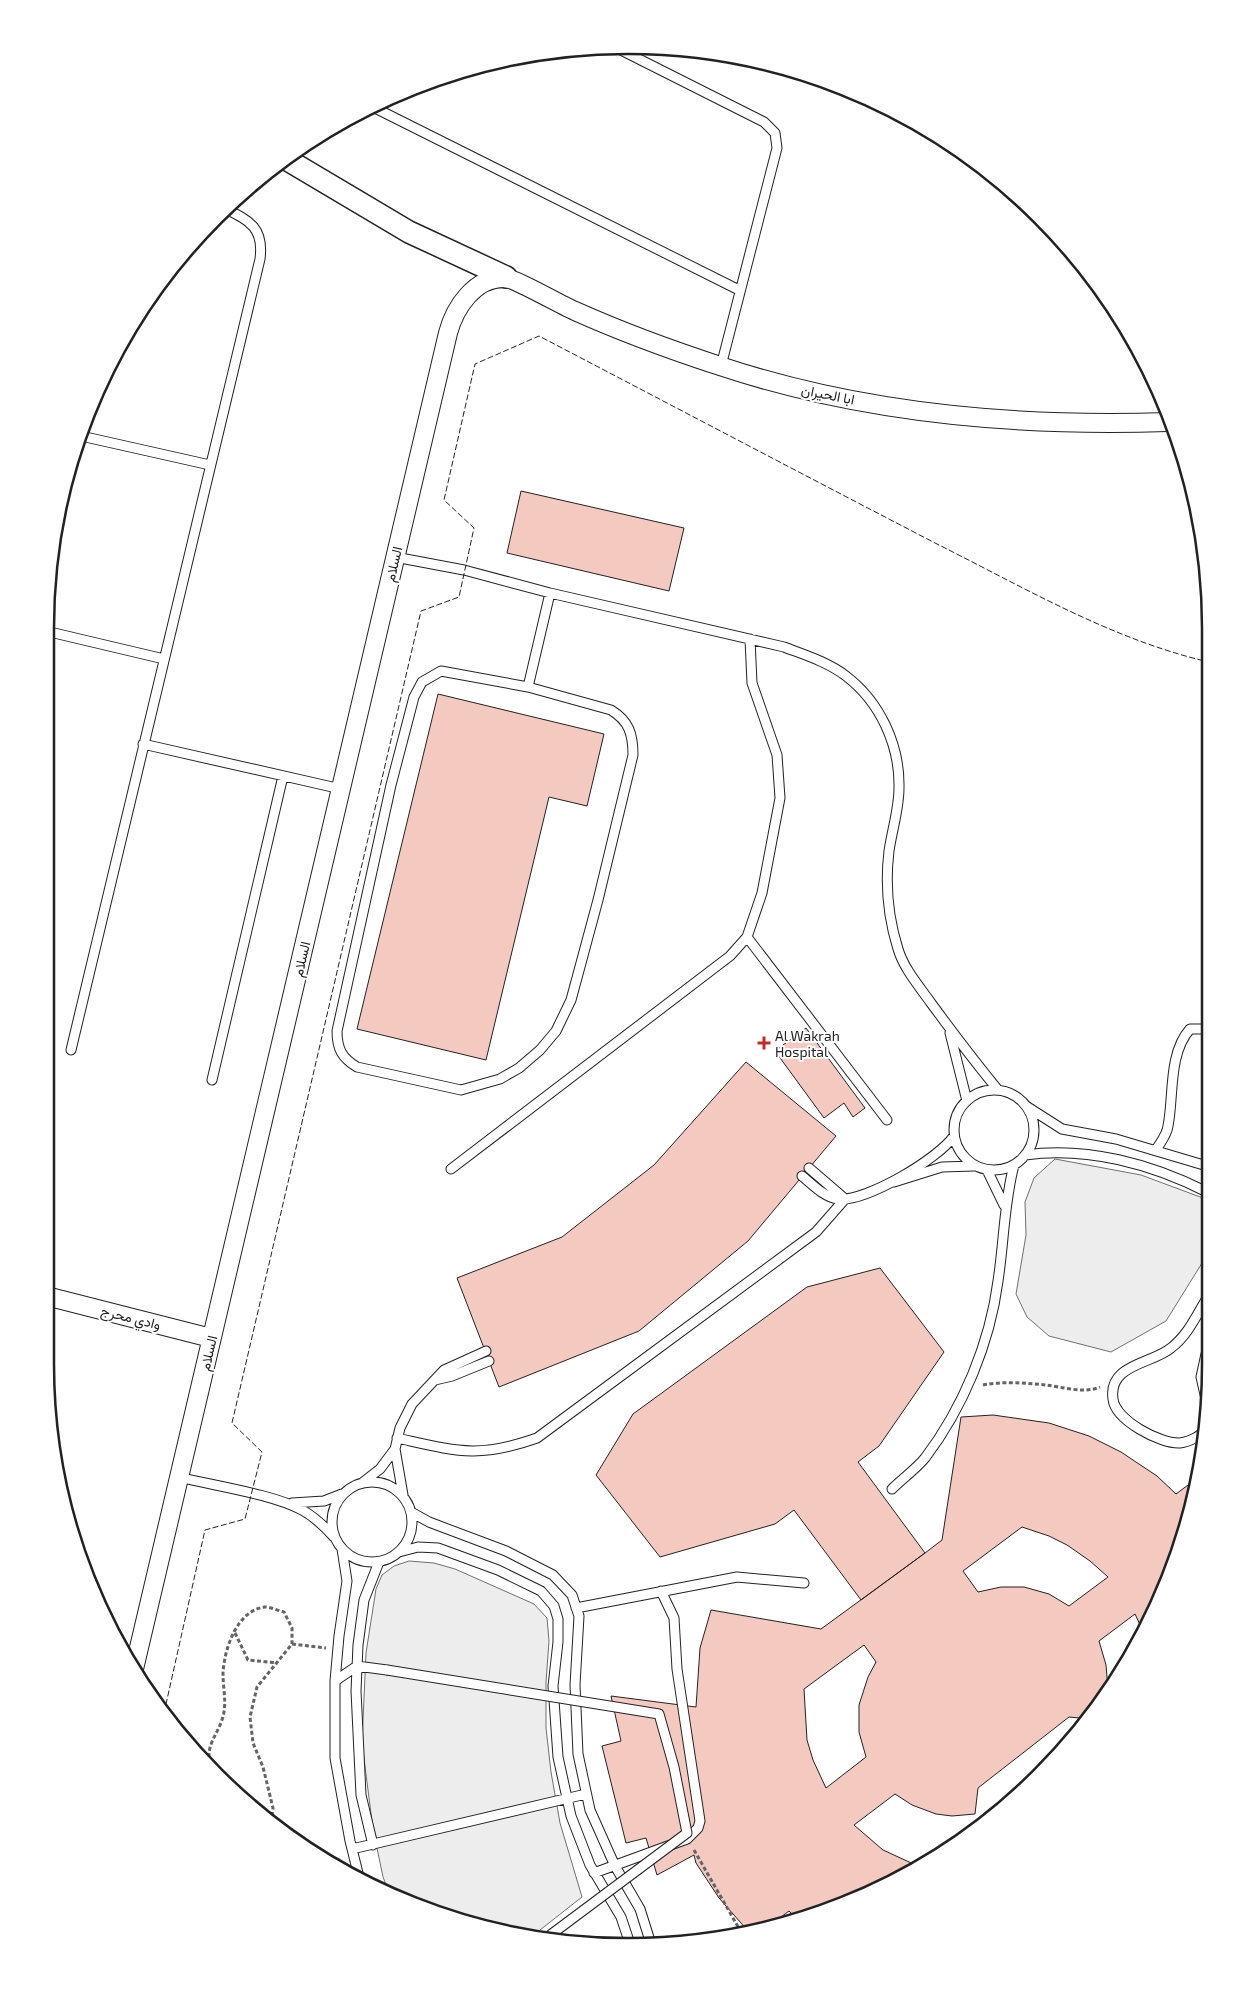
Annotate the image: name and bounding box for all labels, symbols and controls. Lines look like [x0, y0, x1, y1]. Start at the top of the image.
street label: ابا الحيران [800, 381, 856, 408]
street label: السلام [381, 545, 406, 584]
street label: السلام [289, 940, 314, 979]
place label: Al Wakrah Hospital [775, 1027, 840, 1060]
marker: Al Wakrah Hospital [757, 1036, 771, 1050]
street label: وادي محرج [98, 1301, 163, 1337]
street label: السلام [196, 1334, 221, 1373]

